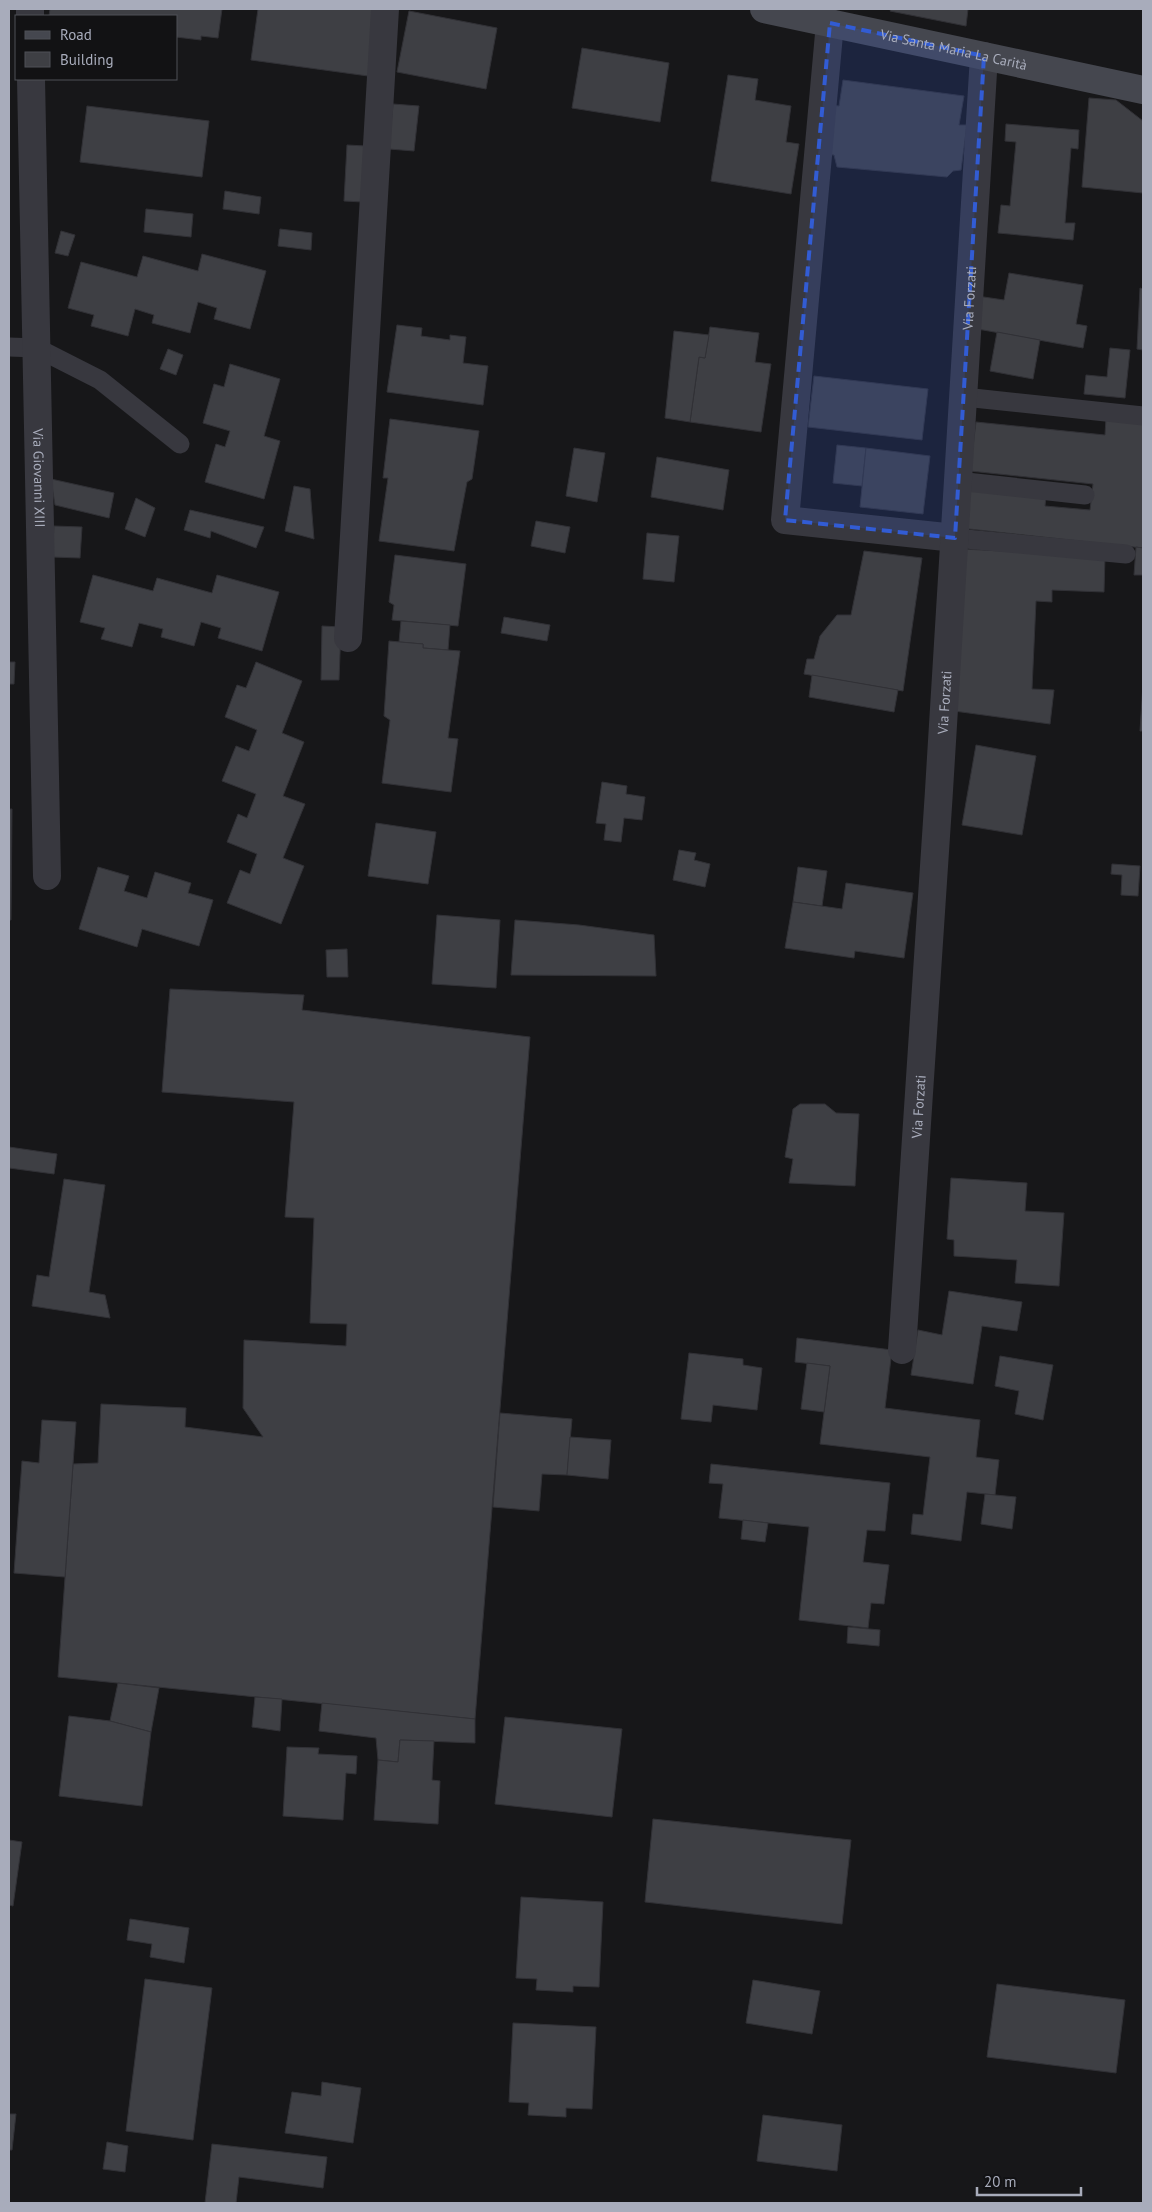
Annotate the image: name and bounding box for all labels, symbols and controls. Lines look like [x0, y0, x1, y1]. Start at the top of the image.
legend [15, 15, 178, 80]
text: Road [60, 25, 92, 44]
street label: Via Santa Maria La Carità [878, 25, 1029, 74]
text: Building [60, 50, 114, 69]
street label: Via Forzati [958, 266, 980, 331]
street label: Via Giovanni XIII [29, 427, 49, 528]
street label: Via Forzati [934, 670, 956, 736]
street label: Via Forzati [907, 1074, 930, 1140]
scale bar [977, 2164, 1081, 2196]
text: 20 m [984, 2172, 1017, 2191]

